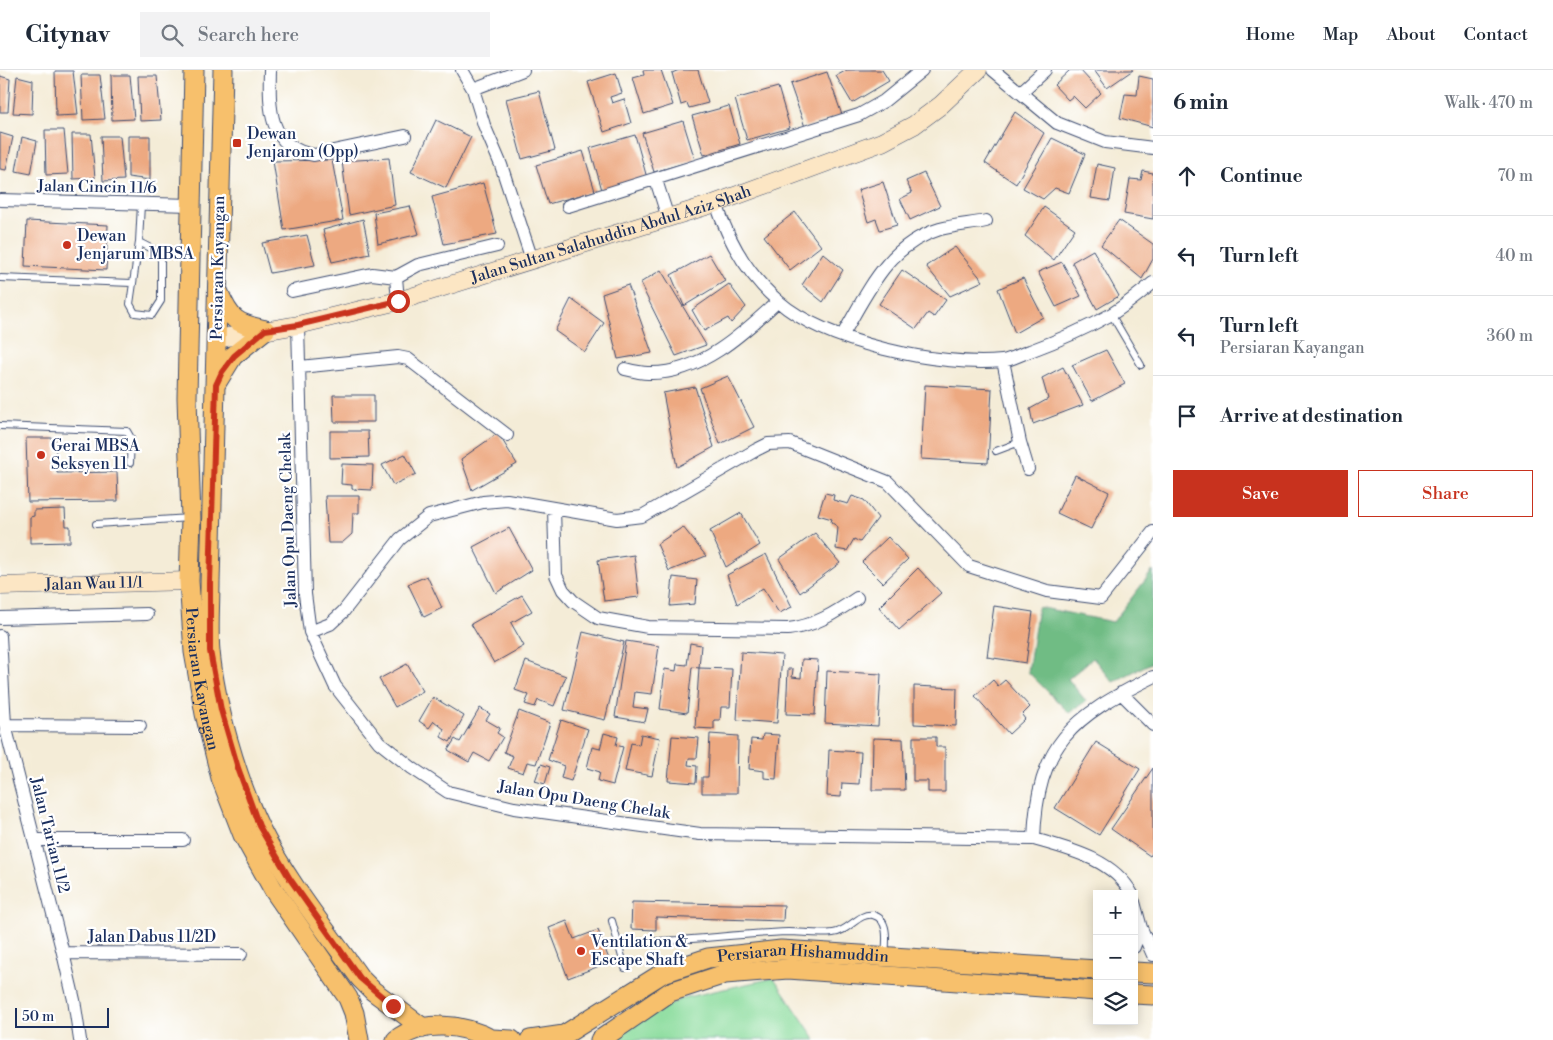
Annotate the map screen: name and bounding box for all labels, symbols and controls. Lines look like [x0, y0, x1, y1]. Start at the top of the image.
search box [140, 12, 490, 57]
text: Citynav [25, 20, 110, 50]
icon: search [158, 21, 186, 49]
text: Search here [198, 23, 299, 47]
text: Home [1246, 23, 1295, 46]
text: Map [1323, 23, 1359, 46]
text: About [1387, 23, 1436, 46]
text: Contact [1464, 23, 1528, 46]
text: 6 min [1173, 90, 1228, 116]
text: Walk · 470 m [1445, 93, 1533, 113]
place label: Dewan Jenjarom (Opp) [246, 124, 359, 162]
marker: Dewan Jenjarom (Opp) [231, 137, 243, 149]
icon: ahead [1173, 162, 1201, 190]
text: Continue [1220, 164, 1303, 188]
text: 70 m [1497, 166, 1533, 186]
street label: Jalan Cincin 11/6 [36, 176, 157, 198]
street label: Jalan Sultan Salahuddin Abdul Aziz Shah [467, 181, 754, 288]
street label: Persiaran Kayangan [207, 195, 229, 340]
place label: Dewan Jenjarum MBSA [76, 226, 195, 264]
marker: Dewan Jenjarum MBSA [61, 239, 73, 251]
icon: left [1173, 242, 1201, 270]
text: Turn left [1220, 244, 1299, 268]
text: 40 m [1496, 246, 1533, 266]
route start [387, 290, 410, 313]
text: Turn left [1220, 314, 1299, 338]
icon: left [1173, 322, 1201, 350]
text: 360 m [1487, 326, 1533, 346]
text: Persiaran Kayangan [1220, 338, 1365, 358]
icon: arrive [1173, 402, 1201, 430]
text: Arrive at destination [1220, 404, 1403, 428]
street label: Jalan Opu Daeng Chelak [275, 431, 301, 608]
place label: Gerai MBSA Seksyen 11 [51, 436, 141, 474]
marker: Gerai MBSA Seksyen 11 [35, 449, 47, 461]
button: Save [1173, 470, 1348, 517]
button: Share [1358, 470, 1533, 517]
street label: Jalan Wau 11/1 [43, 572, 144, 595]
street label: Persiaran Kayangan [181, 607, 224, 753]
street label: Jalan Tarian 11/2 [26, 774, 74, 895]
street label: Jalan Opu Daeng Chelak [495, 776, 673, 824]
map controls [1093, 890, 1138, 1025]
button: + [1093, 890, 1138, 935]
street label: Jalan Dabus 11/2D [87, 927, 216, 947]
place label: Ventilation & Escape Shaft [590, 932, 688, 970]
button: − [1093, 935, 1138, 980]
street label: Persiaran Hishamuddin [716, 940, 890, 967]
marker: Ventilation & Escape Shaft [575, 945, 587, 957]
button: layers [1093, 980, 1138, 1025]
route end [382, 995, 405, 1018]
scale bar [15, 1005, 109, 1028]
text: 50 m [22, 1008, 54, 1026]

